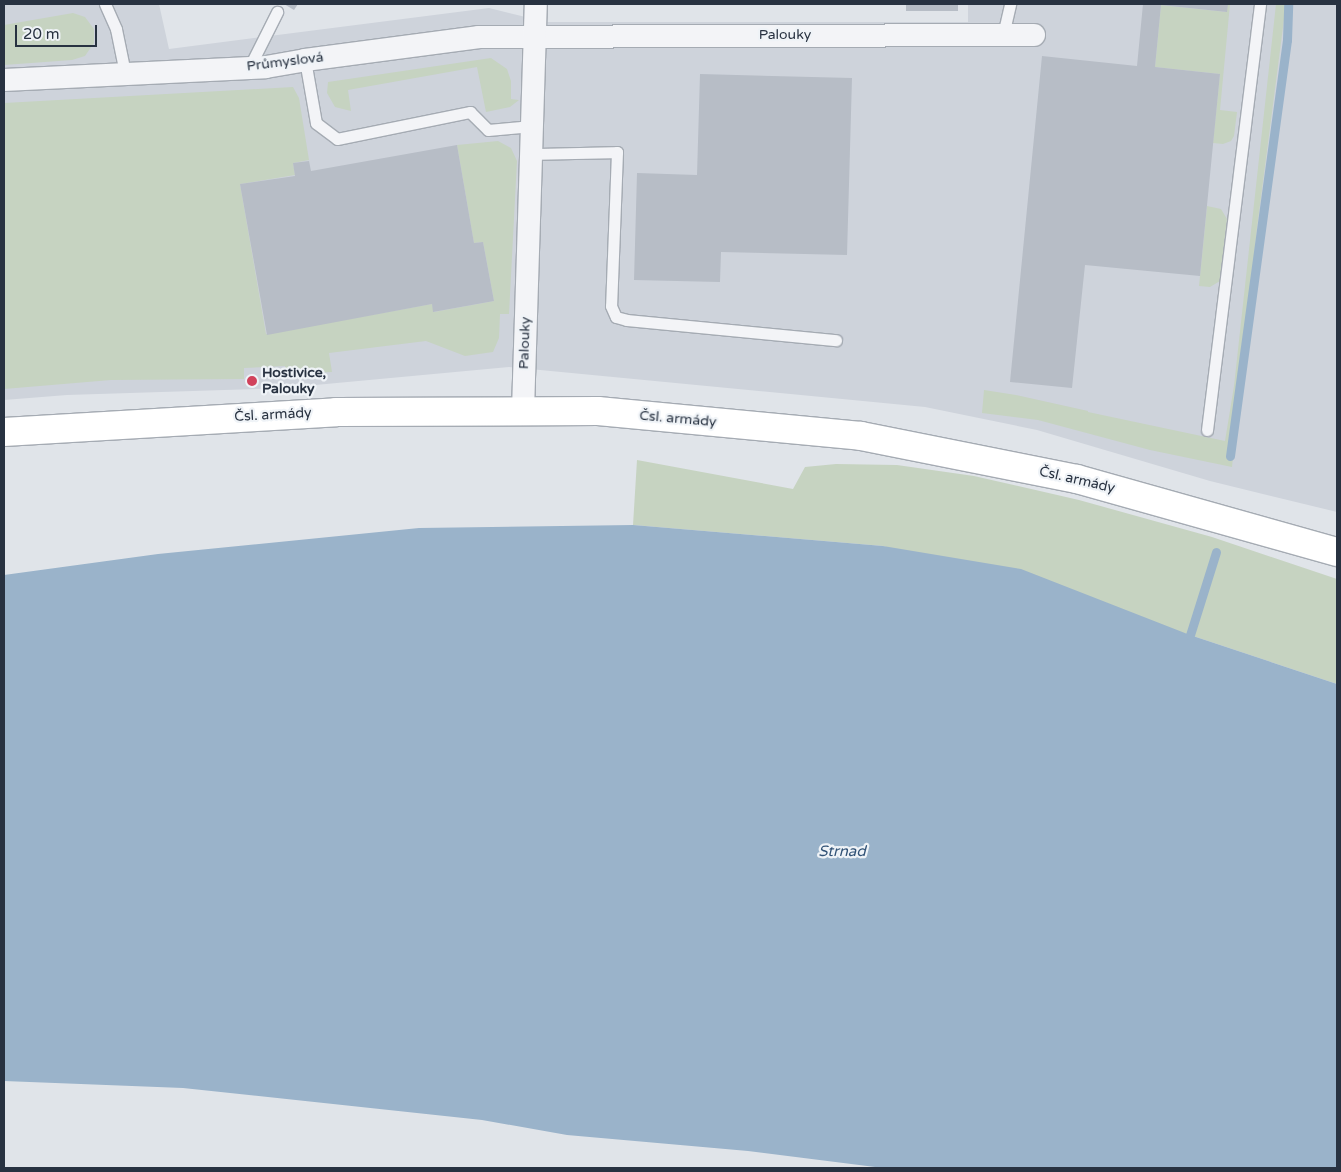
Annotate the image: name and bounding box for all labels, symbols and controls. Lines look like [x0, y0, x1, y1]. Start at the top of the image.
scale bar [18, 15, 100, 47]
text: 20 m [23, 25, 60, 43]
street label: Palouky [759, 27, 811, 43]
street label: Průmyslová [246, 49, 324, 75]
street label: Palouky [516, 316, 534, 370]
place label: Hostivice, Palouky [262, 365, 326, 398]
marker: Hostivice, Palouky [246, 375, 258, 387]
street label: Čsl. armády [234, 405, 312, 425]
street label: Čsl. armády [639, 407, 717, 431]
street label: Čsl. armády [1037, 463, 1117, 497]
water label: Strnad [818, 843, 866, 861]

